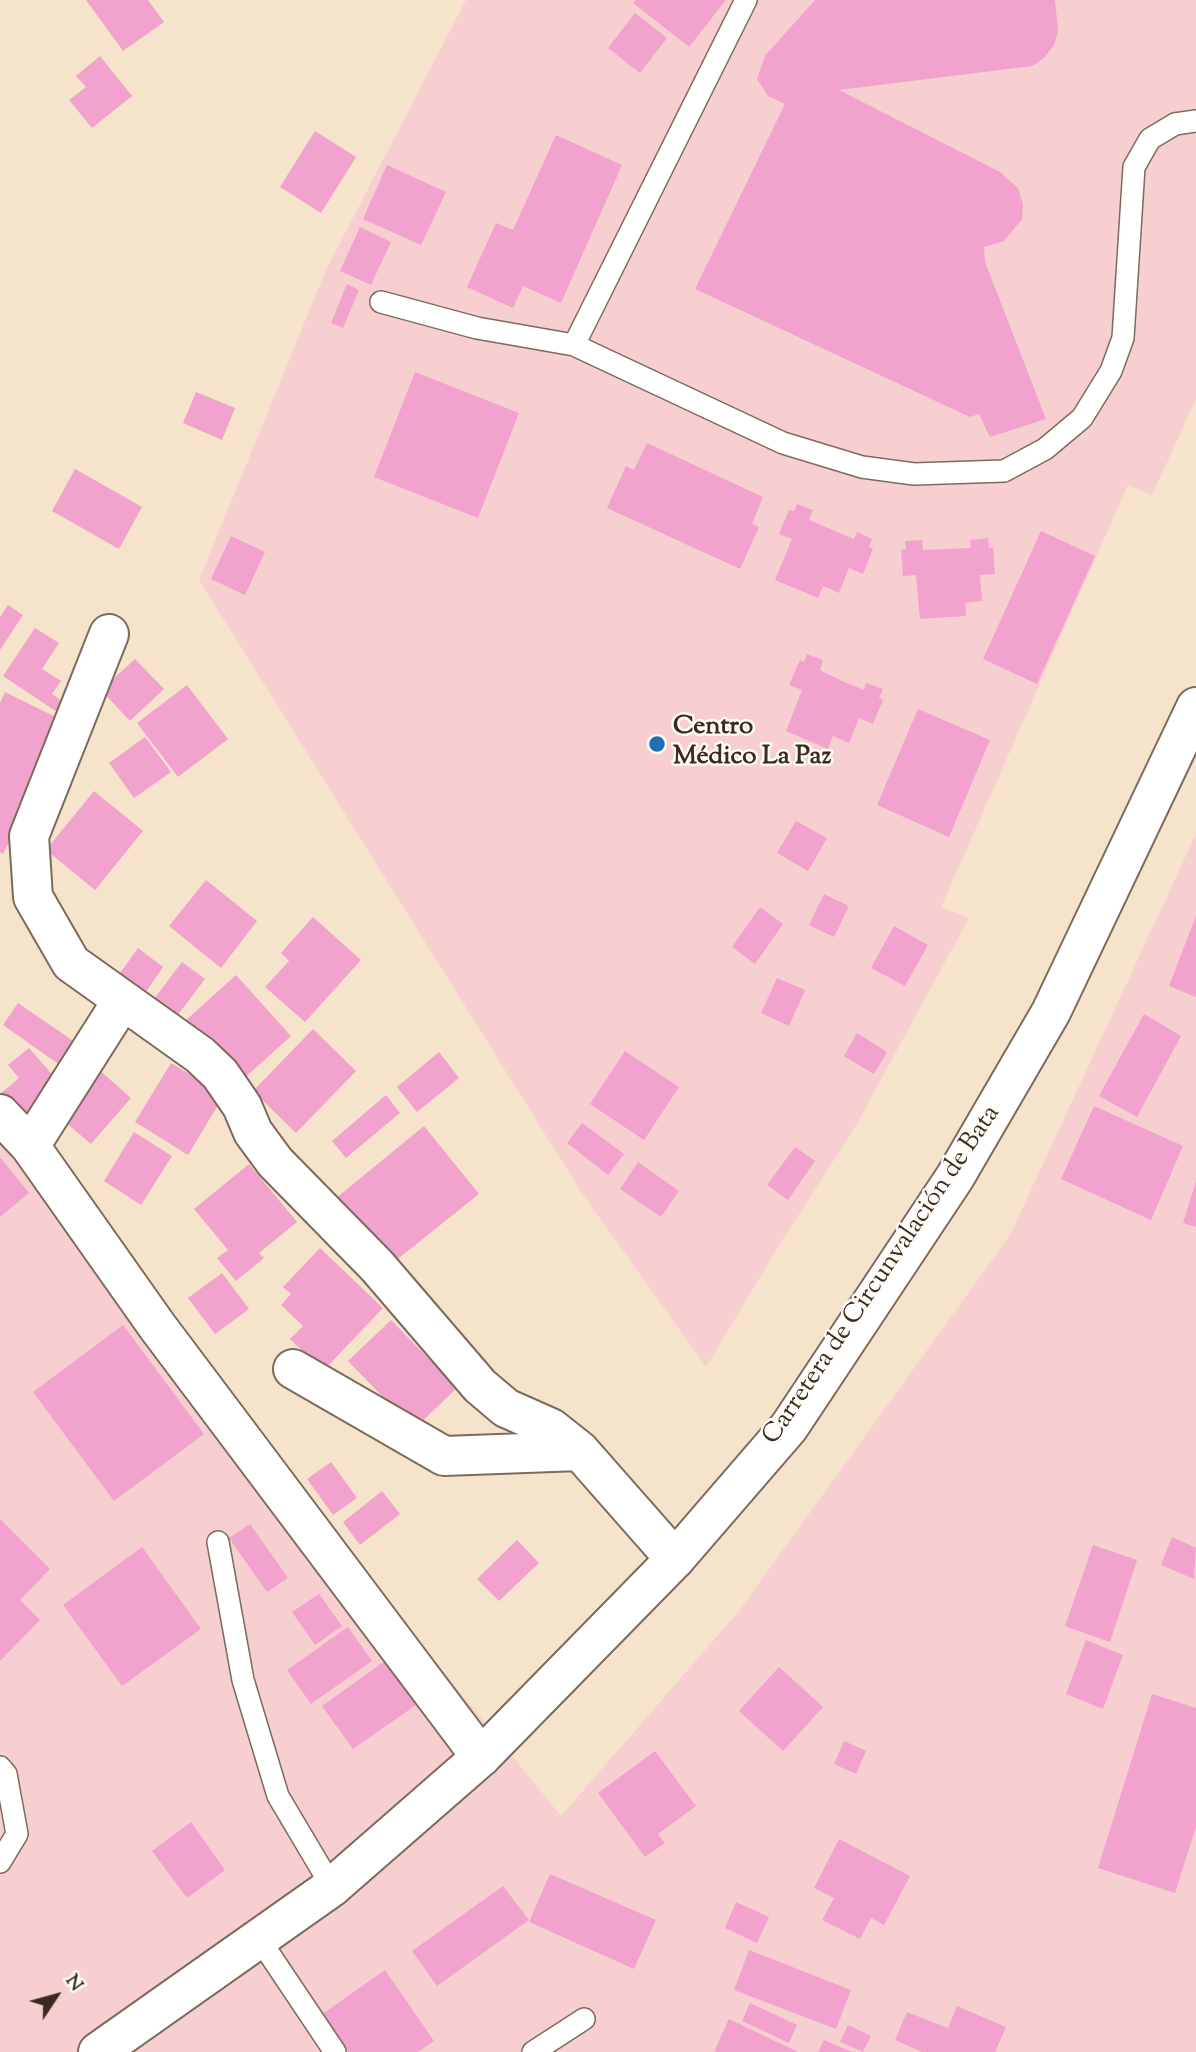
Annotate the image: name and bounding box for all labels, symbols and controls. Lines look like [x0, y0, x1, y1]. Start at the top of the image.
place label: Centro Médico La Paz [673, 713, 831, 774]
marker: Centro Médico La Paz [647, 734, 667, 754]
street label: Carretera de Circunvalación de Bata [757, 1100, 1009, 1452]
north arrow [21, 1961, 91, 2031]
text: N [58, 1969, 89, 1997]

